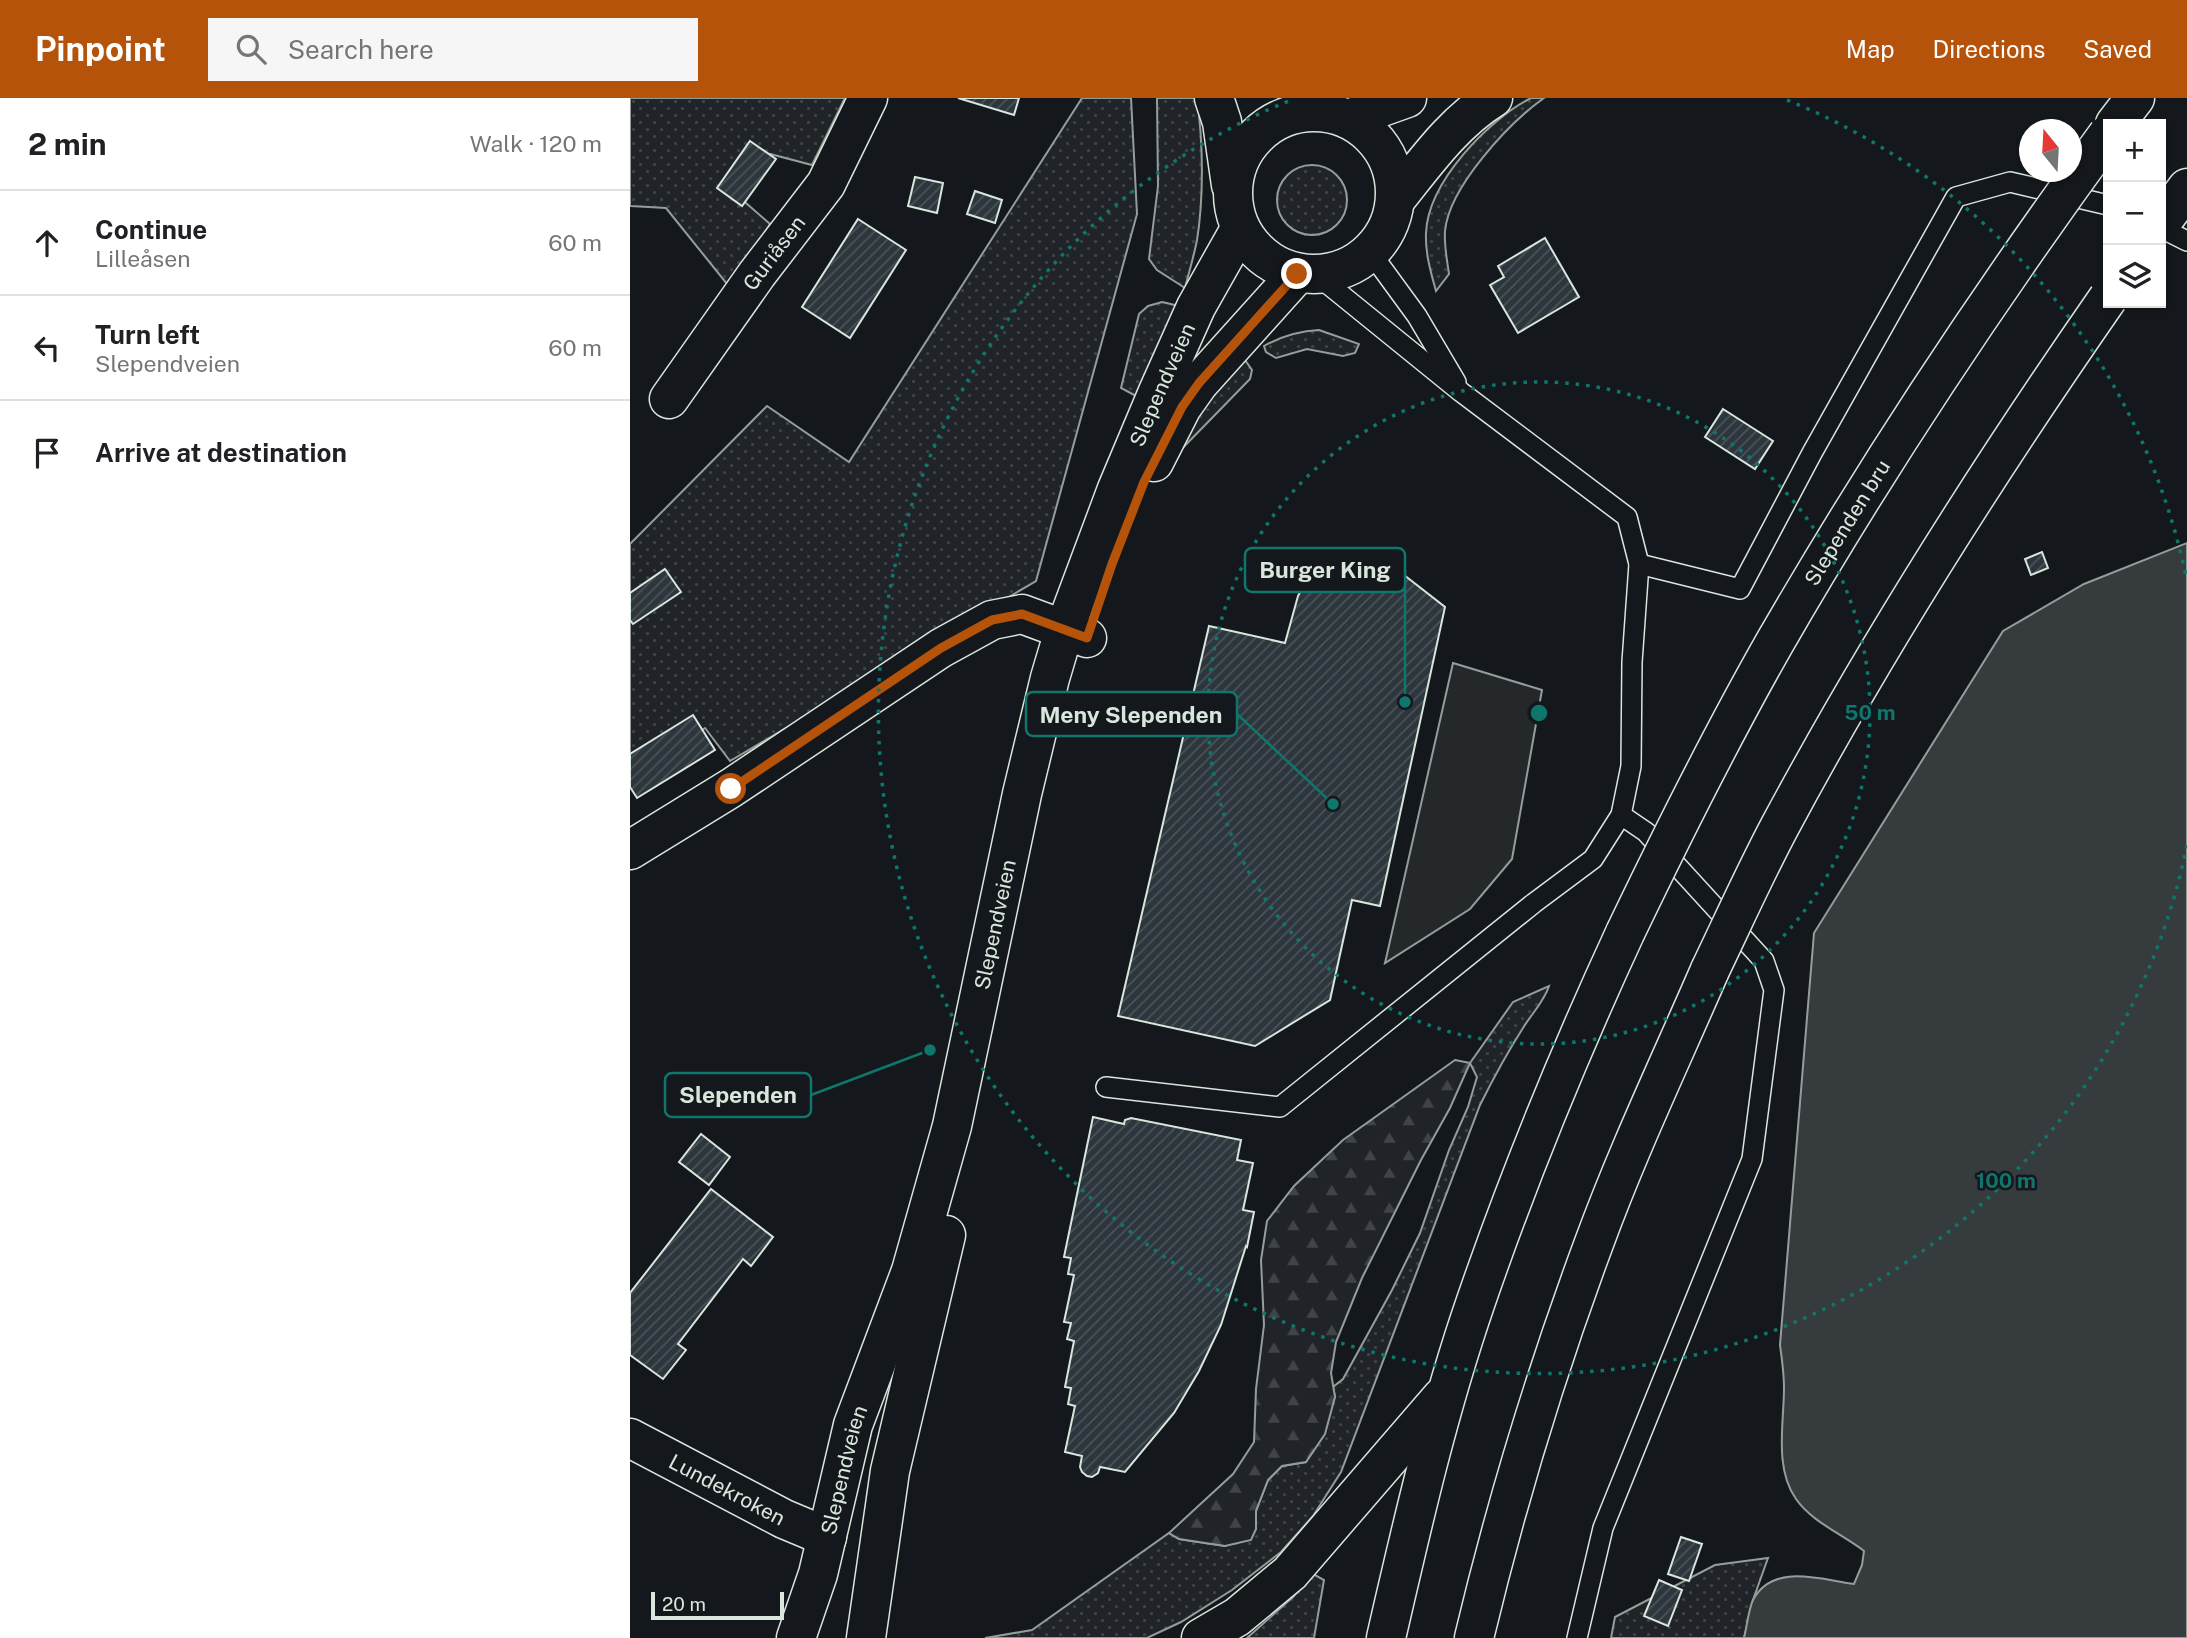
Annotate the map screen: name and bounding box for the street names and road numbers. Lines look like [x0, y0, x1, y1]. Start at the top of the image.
street label: Guriåsen [737, 210, 810, 295]
street label: Slependveien [1124, 319, 1200, 450]
street label: Slependen bru [1799, 455, 1895, 590]
street label: Slependveien [969, 857, 1020, 992]
street label: Slependveien [815, 1401, 872, 1537]
street label: Lundekroken [665, 1448, 790, 1530]

